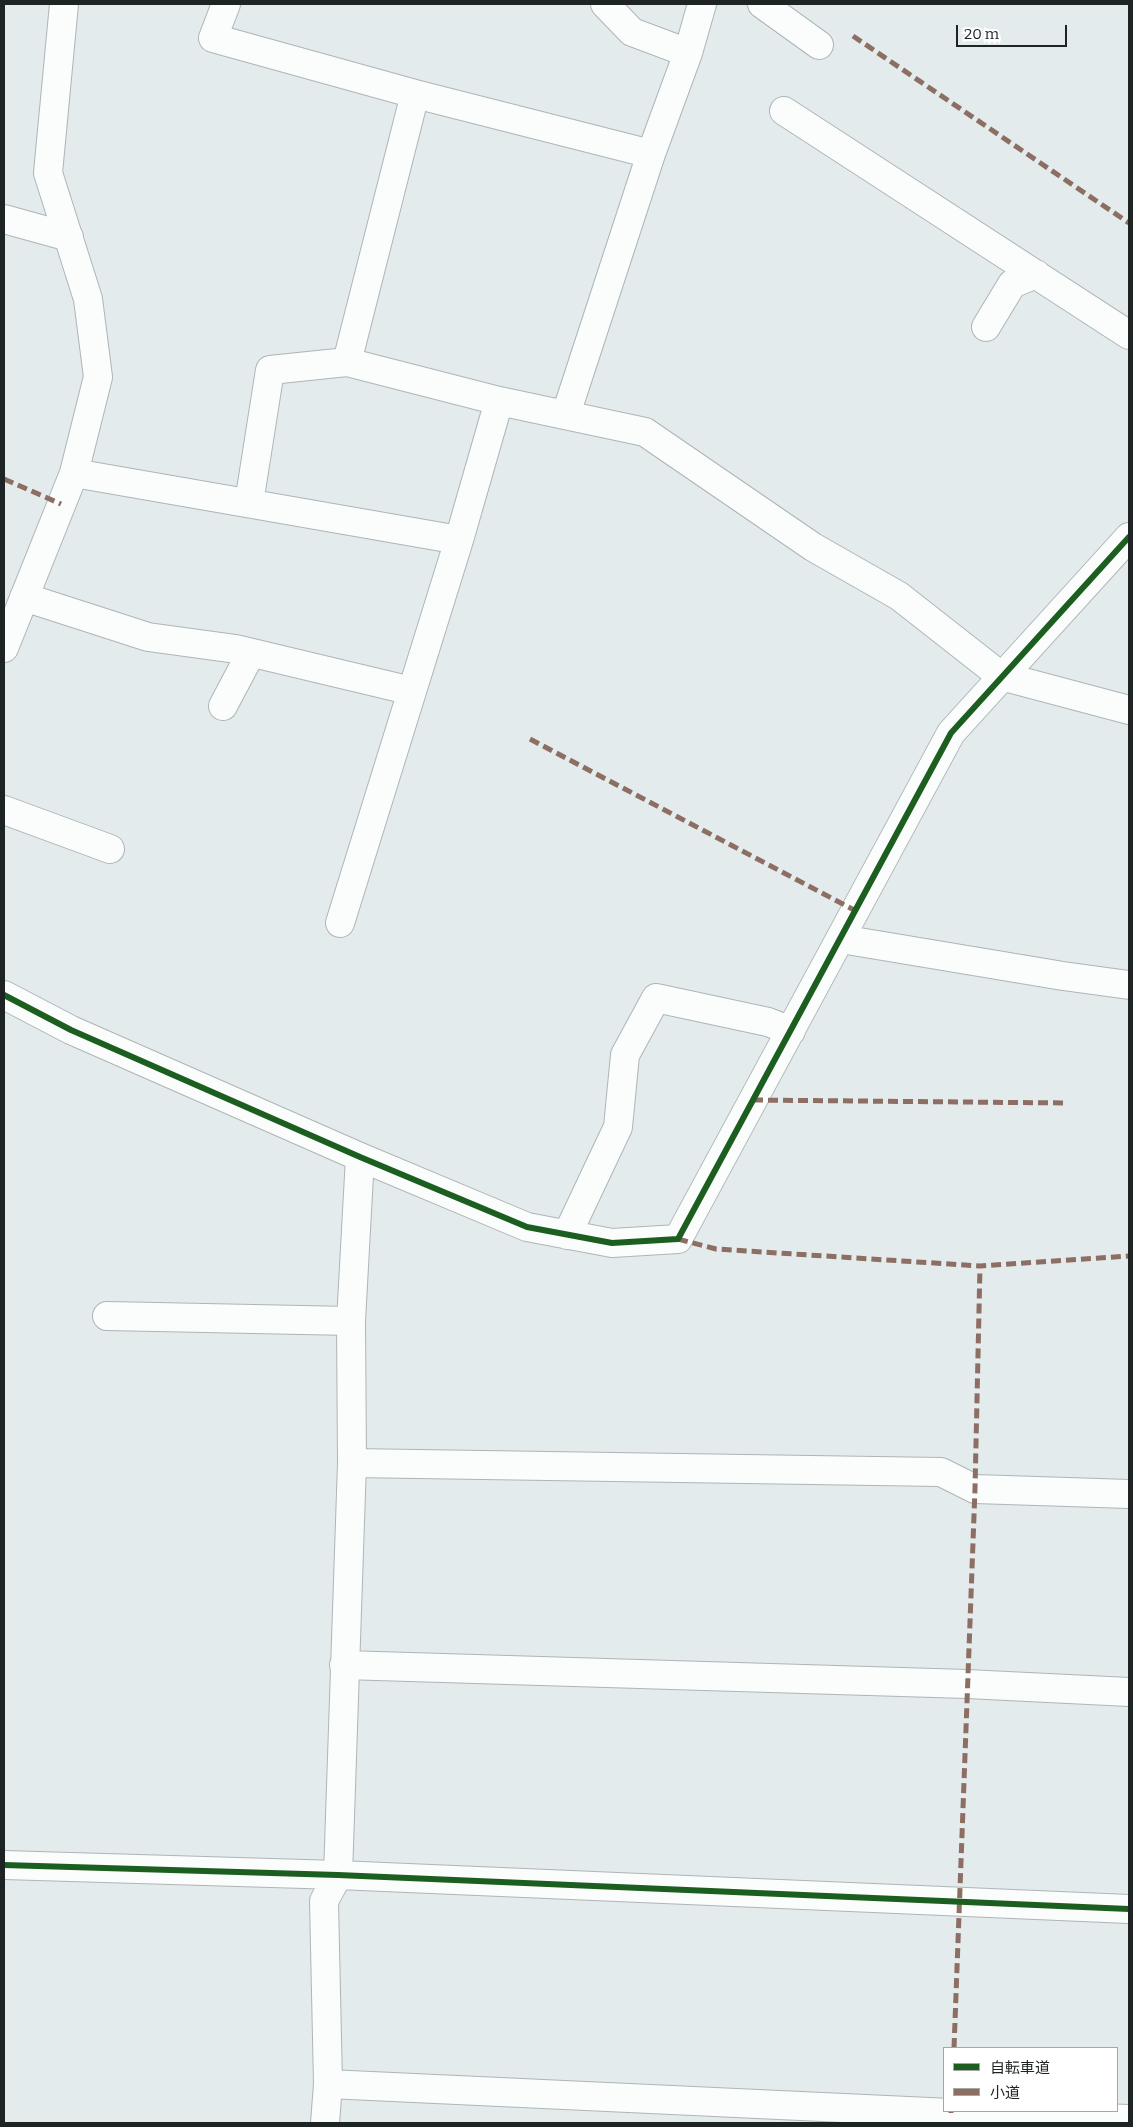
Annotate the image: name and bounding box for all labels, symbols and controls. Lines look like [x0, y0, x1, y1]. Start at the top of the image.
scale bar [958, 15, 1069, 47]
text: 20 m [964, 25, 999, 43]
legend [943, 2047, 1118, 2112]
text: 自転車道 [990, 2059, 1050, 2077]
text: 小道 [990, 2084, 1020, 2102]

